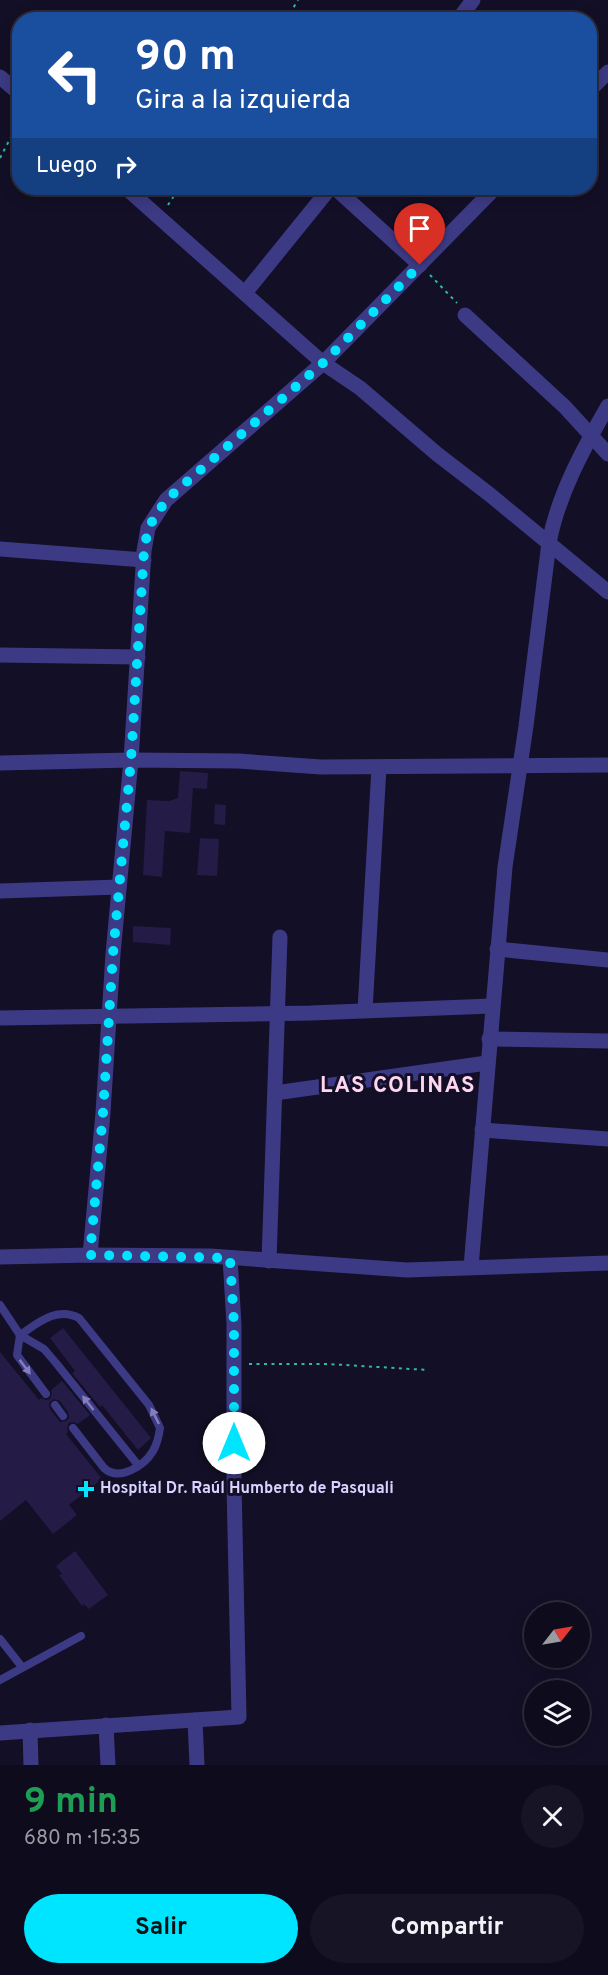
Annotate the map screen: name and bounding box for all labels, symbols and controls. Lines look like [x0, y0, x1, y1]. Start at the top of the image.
text: 90 m [135, 32, 236, 85]
icon: left [36, 36, 114, 114]
text: Gira a la izquierda [135, 84, 351, 118]
icon: right [109, 150, 142, 183]
text: Luego [36, 153, 97, 180]
pin [394, 203, 445, 265]
icon: arrive [403, 212, 436, 245]
district label: LAS COLINAS [320, 1073, 476, 1100]
one-way arrow [19, 1358, 31, 1374]
one-way arrow [82, 1395, 95, 1411]
one-way arrow [150, 1407, 160, 1425]
position arrow [202, 1411, 266, 1475]
place label: Hospital Dr. Raúl Humberto de Pasquali [100, 1479, 394, 1499]
marker: Hospital Dr. Raúl Humberto de Pasquali [77, 1480, 95, 1498]
north arrow [524, 1602, 590, 1668]
map controls [524, 1602, 590, 1746]
button: layers [524, 1680, 590, 1746]
text: 9 min [24, 1780, 118, 1826]
button: close [521, 1785, 584, 1848]
text: 680 m · 15:35 [24, 1826, 141, 1852]
button: Salir [24, 1894, 298, 1963]
button: Compartir [310, 1894, 584, 1963]

